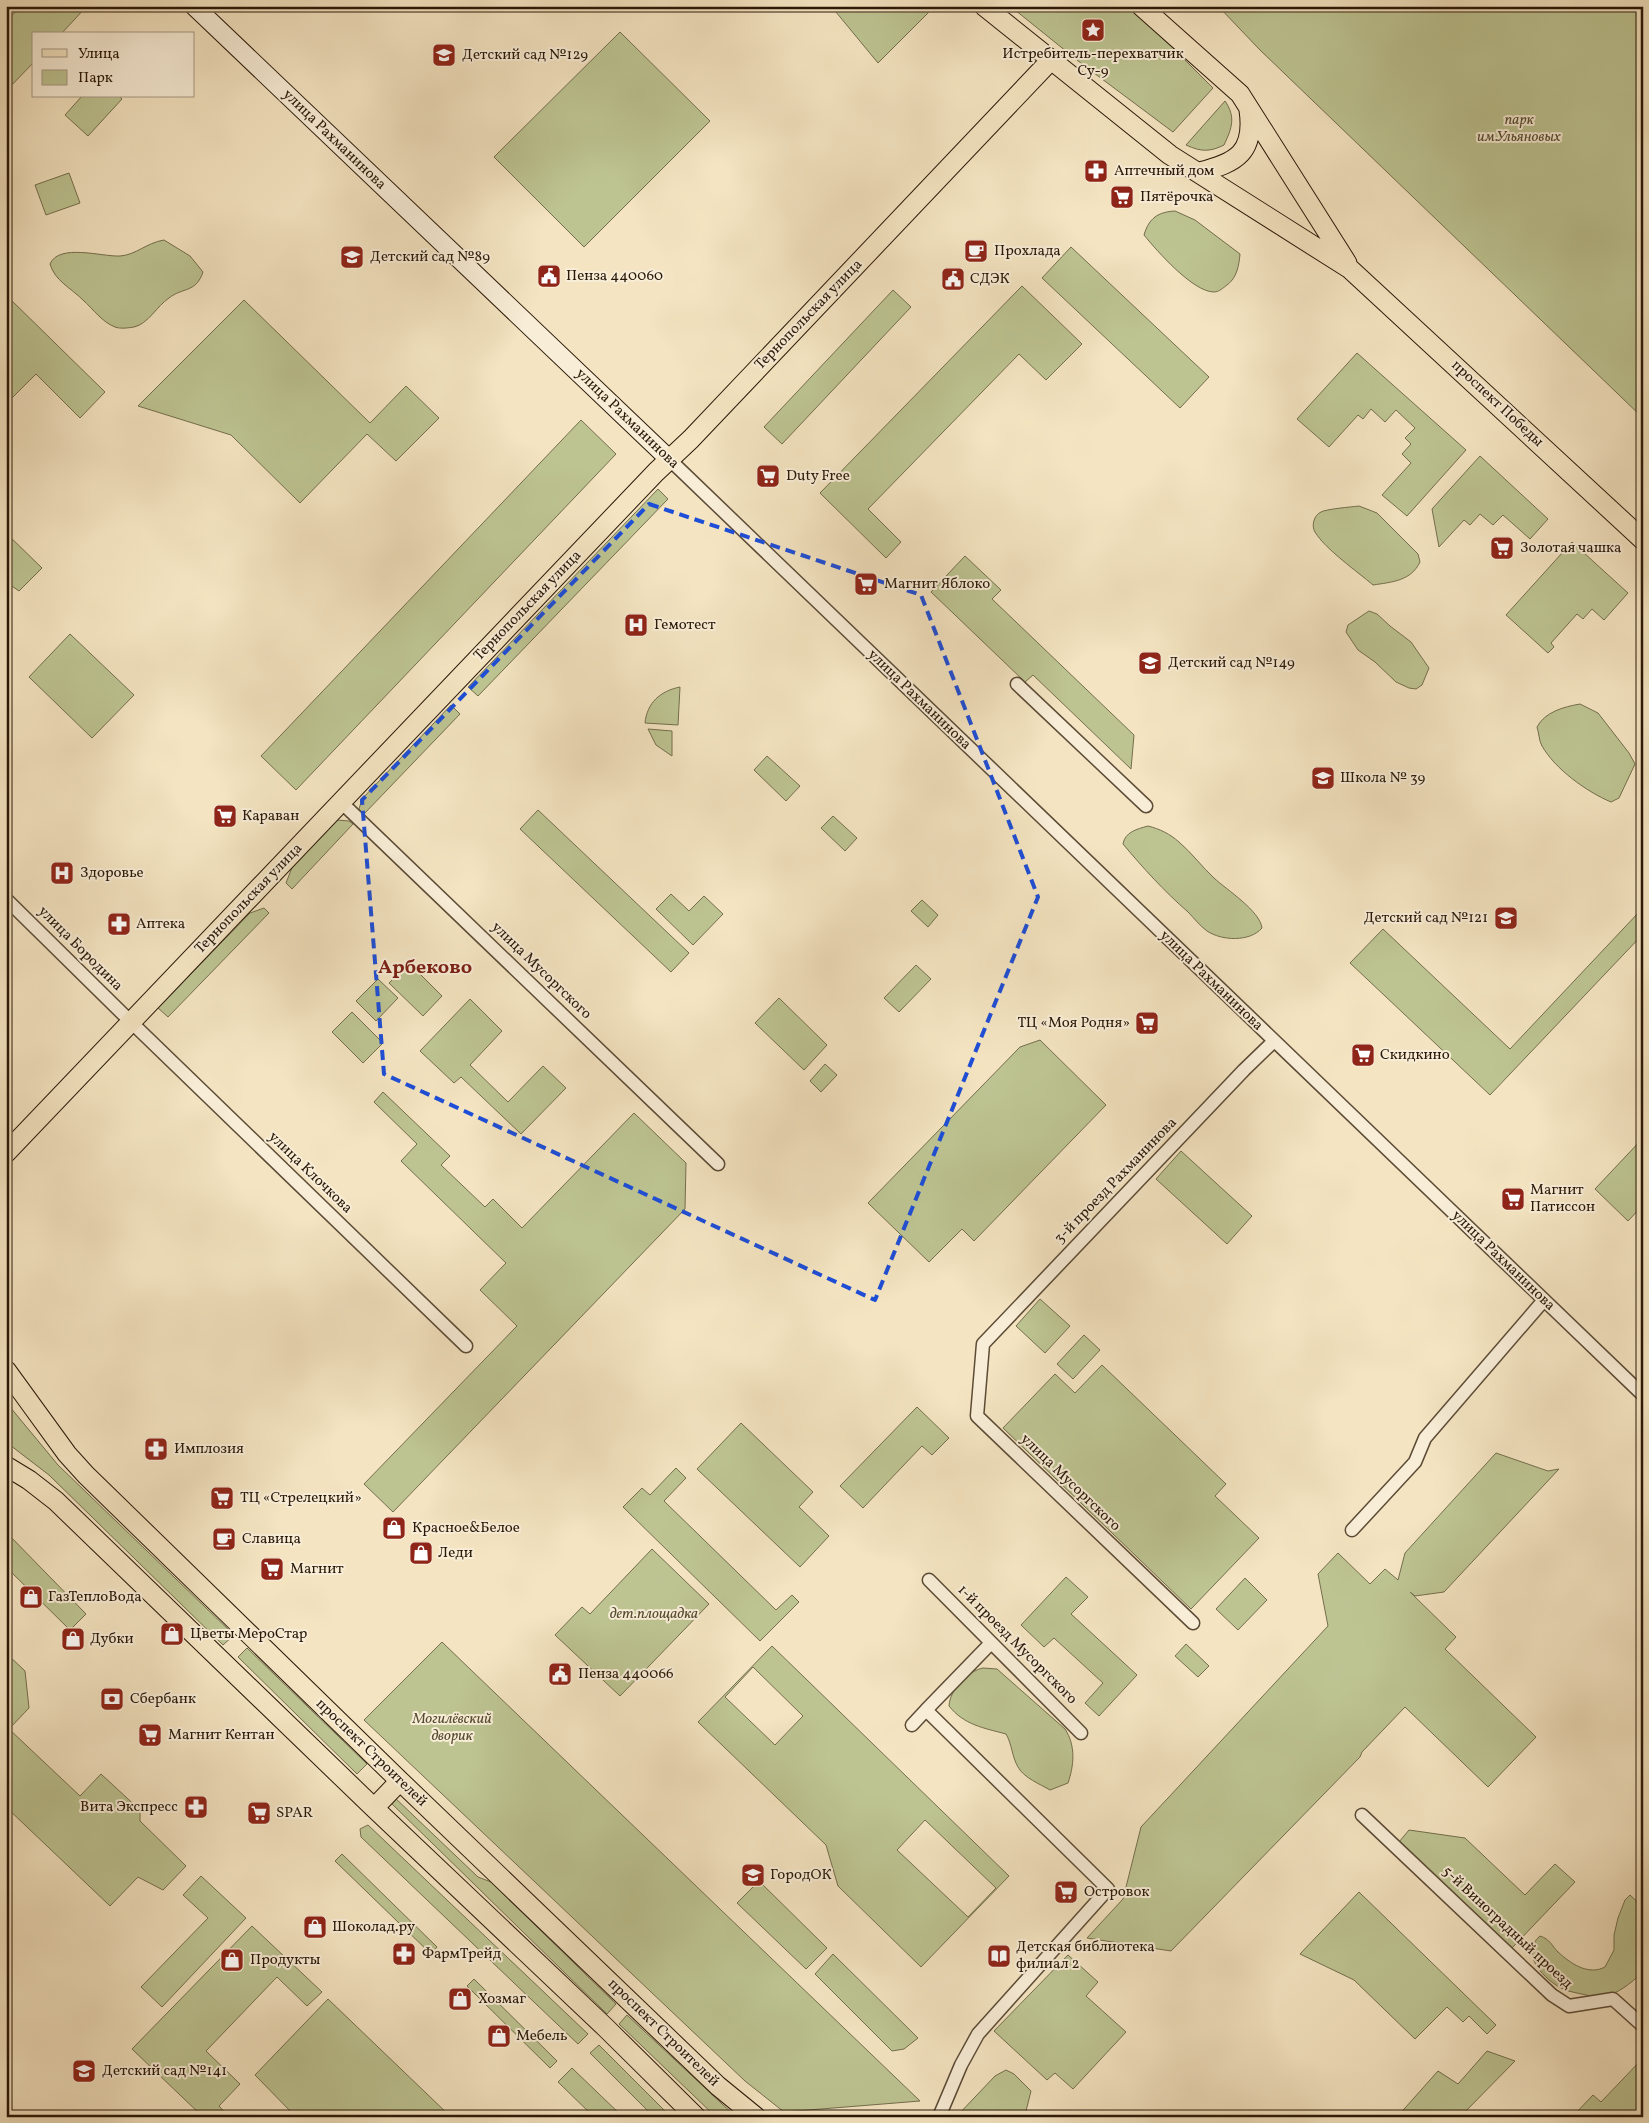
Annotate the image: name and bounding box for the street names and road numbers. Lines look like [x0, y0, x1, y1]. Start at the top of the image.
street label: улица Рахманинова [277, 85, 391, 195]
street label: Тернопольская улица [750, 255, 868, 375]
street label: проспект Победы [1446, 356, 1548, 453]
street label: улица Рахманинова [570, 364, 684, 474]
street label: Тернопольская улица [469, 546, 587, 666]
street label: улица Рахманинова [862, 645, 976, 755]
street label: Тернопольская улица [190, 839, 308, 959]
street label: улица Бородина [33, 902, 127, 996]
street label: улица Мусоргского [486, 917, 596, 1025]
street label: улица Рахманинова [1154, 926, 1268, 1036]
street label: 3-й проезд Рахманинова [1050, 1113, 1182, 1249]
street label: улица Клочкова [263, 1127, 357, 1219]
street label: улица Рахманинова [1446, 1206, 1560, 1316]
street label: улица Мусоргского [1015, 1429, 1125, 1537]
street label: 1-й проезд Мусоргского [952, 1580, 1082, 1710]
street label: проспект Строителей [311, 1694, 431, 1812]
street label: 5-й Виноградный проезд [1437, 1862, 1577, 1995]
street label: проспект Строителей [603, 1974, 723, 2092]

